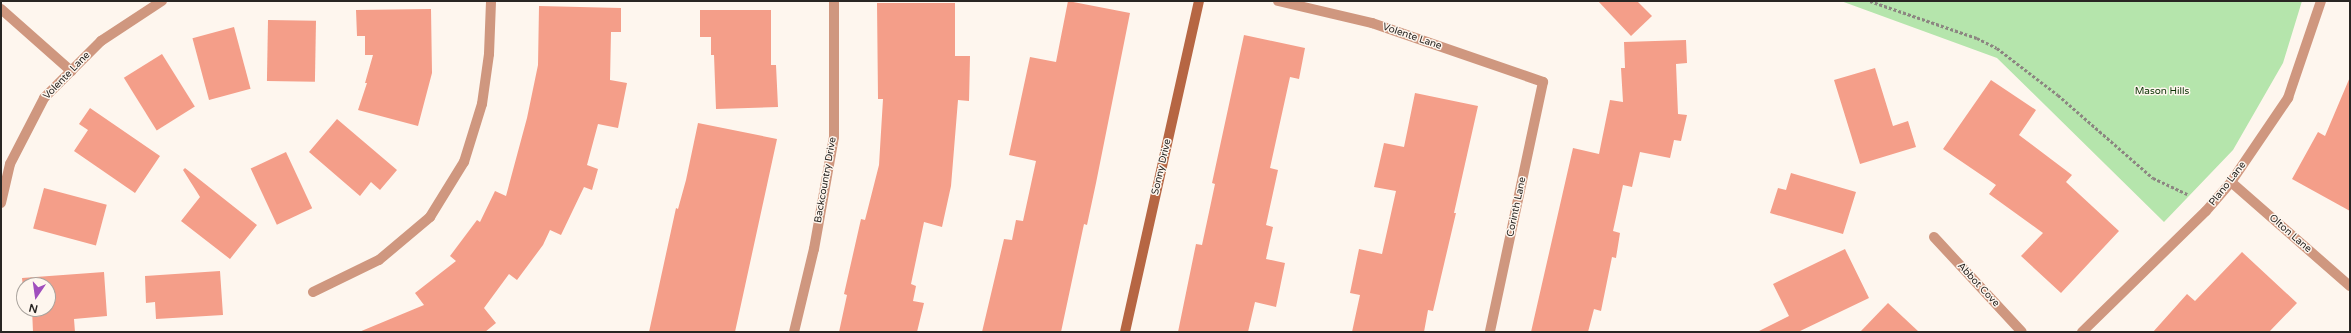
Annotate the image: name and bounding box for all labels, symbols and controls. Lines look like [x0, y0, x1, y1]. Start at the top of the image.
street label: Volente Lane [1381, 21, 1443, 53]
street label: Volente Lane [41, 50, 93, 102]
park label: Mason Hills [2135, 86, 2189, 98]
street label: Backcountry Drive [813, 136, 839, 224]
street label: Sonny Drive [1150, 138, 1174, 196]
street label: Plano Lane [2207, 160, 2249, 208]
street label: Corinth Lane [1505, 176, 1529, 238]
street label: Olton Lane [2266, 212, 2314, 256]
street label: Abbot Cove [1954, 260, 2002, 310]
north arrow [16, 277, 56, 317]
text: N [28, 301, 39, 316]

